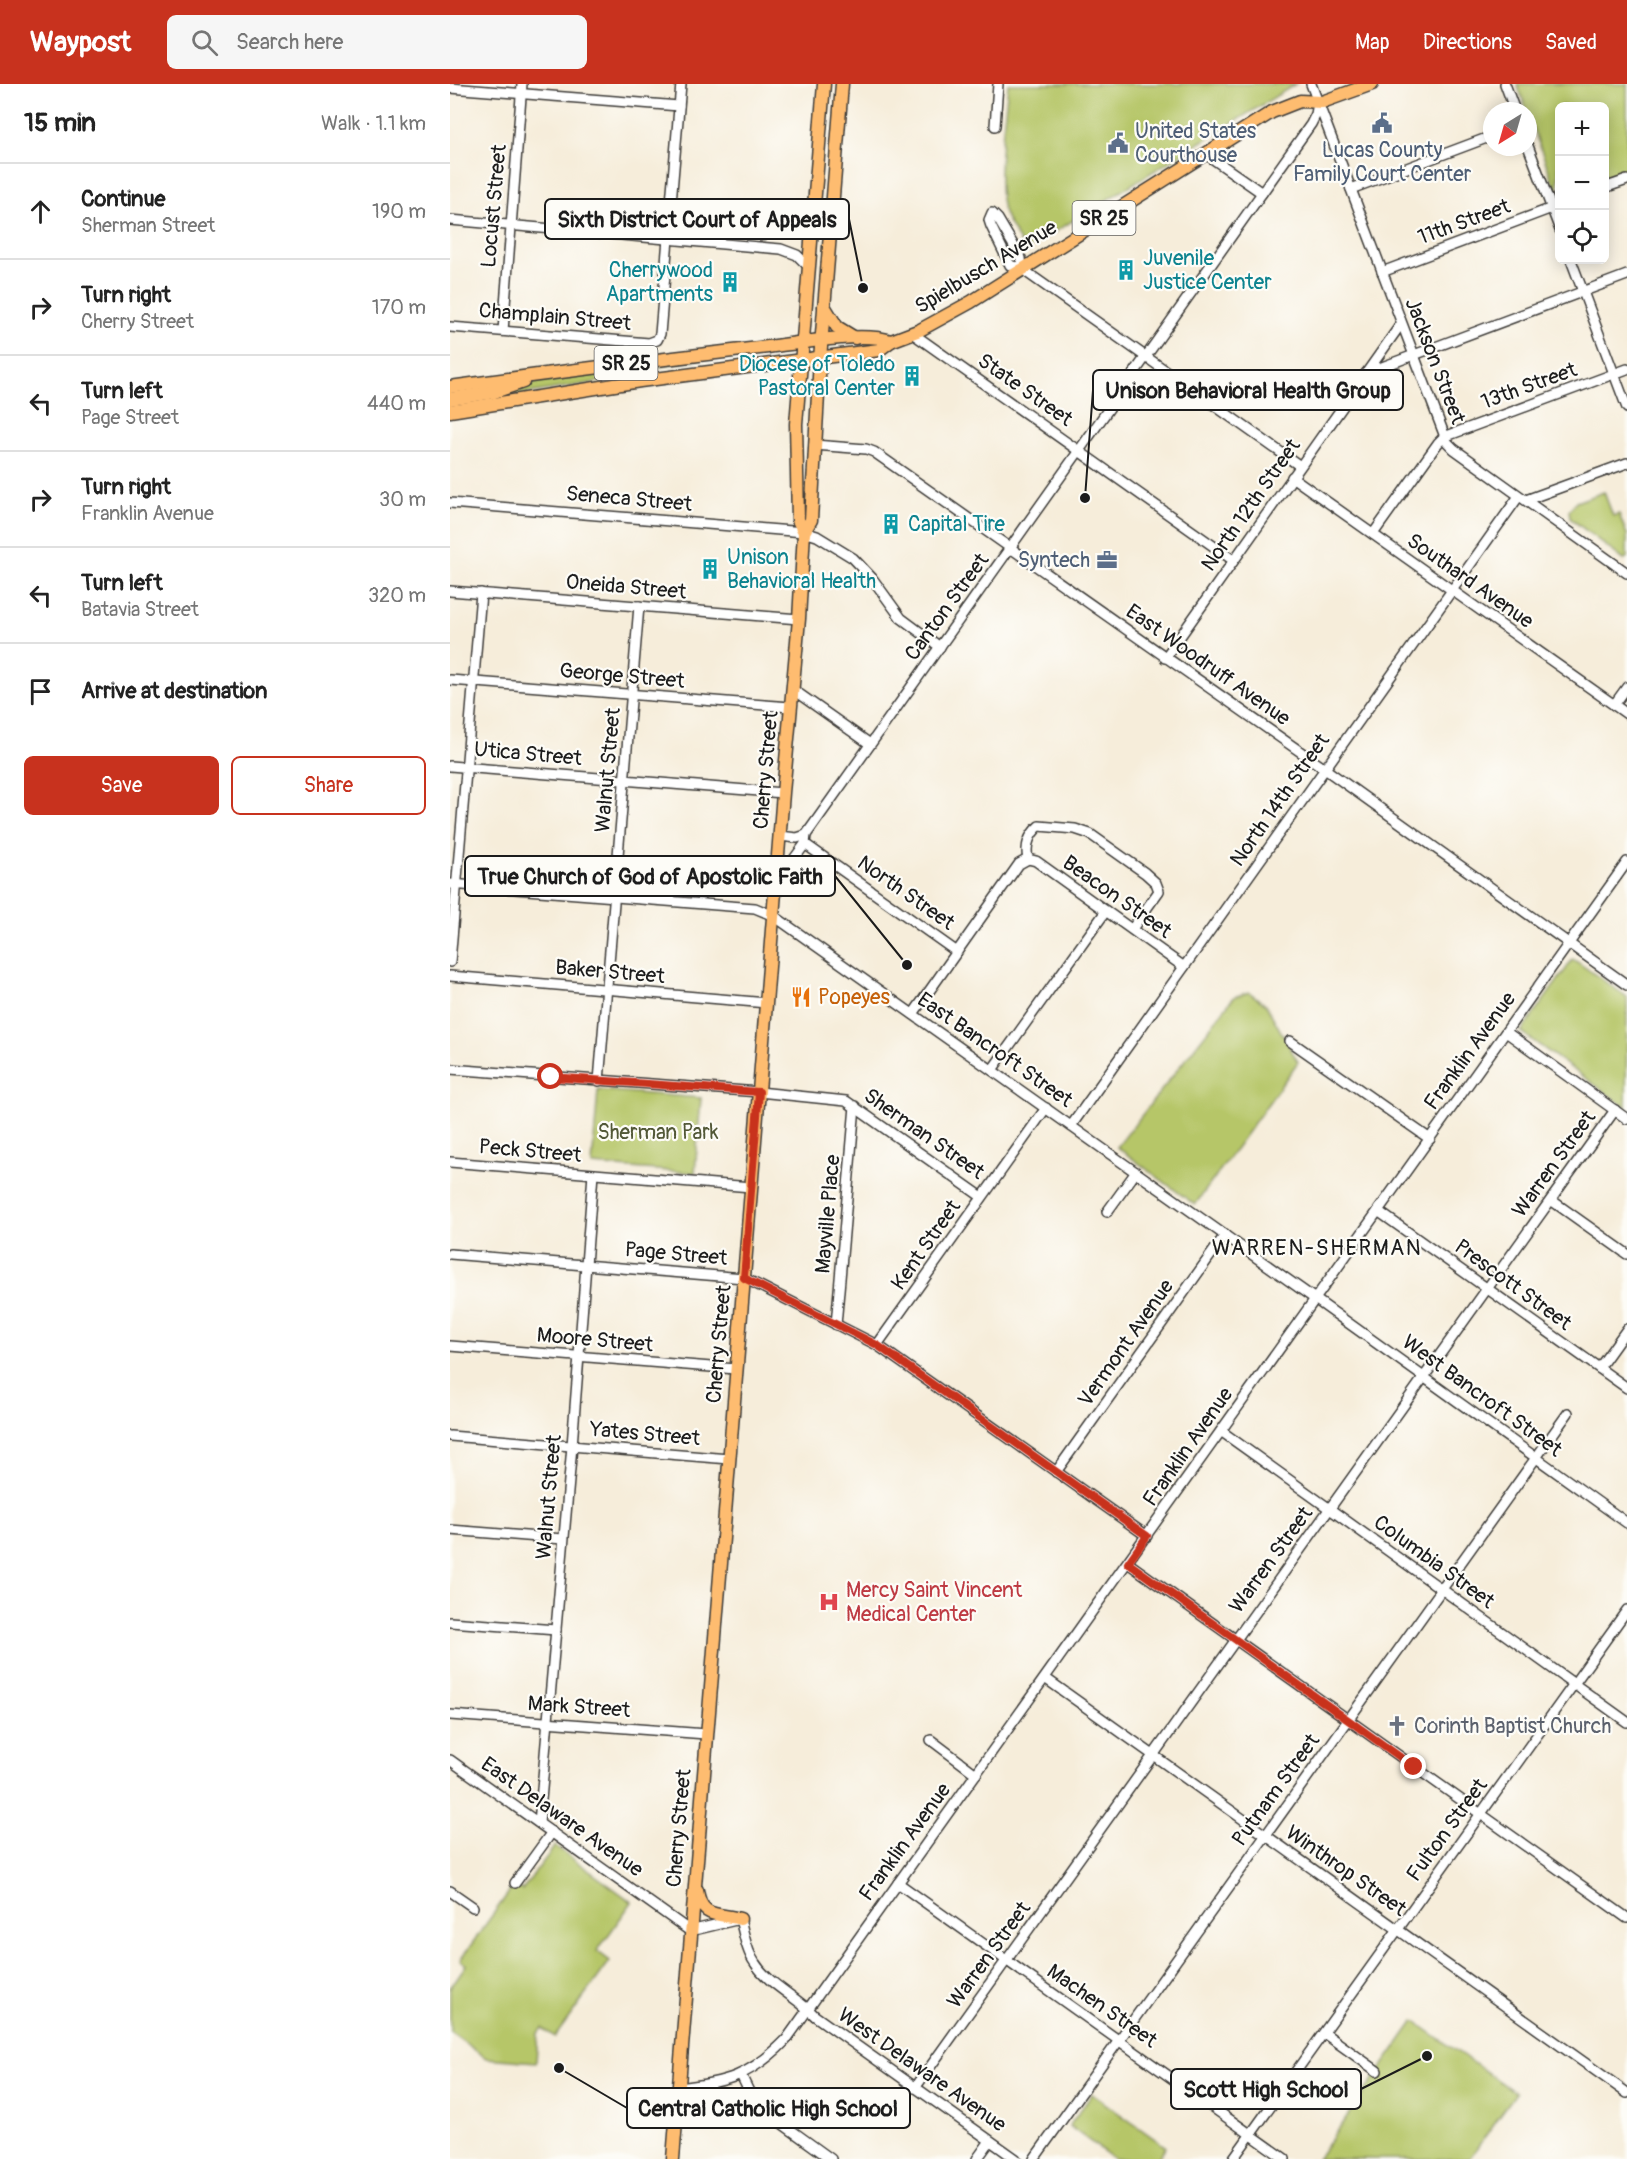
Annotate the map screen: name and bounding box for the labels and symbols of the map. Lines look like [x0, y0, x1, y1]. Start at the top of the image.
north arrow [1483, 102, 1537, 156]
public building icon: Lucas County Family Court Center [1370, 111, 1394, 135]
place label: United States Courthouse [1135, 118, 1257, 169]
public building icon: United States Courthouse [1106, 131, 1130, 155]
place label: Lucas County Family Court Center [1293, 137, 1472, 188]
street label: Locust Street [475, 143, 513, 269]
street label: 11th Street [1414, 193, 1514, 251]
callout: Sixth District Court of Appeals [545, 199, 849, 239]
road number: SR 25 [1072, 201, 1136, 235]
text: Sixth District Court of Appeals [557, 206, 837, 234]
street label: Spielbusch Avenue [910, 214, 1063, 320]
place label: Juvenile Justice Center [1143, 245, 1272, 296]
place label: Cherrywood Apartments [606, 257, 714, 308]
building icon: Juvenile Justice Center [1114, 258, 1138, 282]
building icon: Cherrywood Apartments [718, 270, 742, 294]
street label: Jackson Street [1399, 294, 1472, 428]
street label: Champlain Street [478, 297, 633, 337]
road number: SR 25 [594, 346, 657, 380]
street label: State Street [972, 347, 1078, 433]
place label: Diocese of Toledo Pastoral Center [739, 351, 895, 402]
street label: 13th Street [1478, 356, 1581, 416]
building icon: Diocese of Toledo Pastoral Center [900, 364, 924, 388]
callout: Unison Behavioral Health Group [1093, 370, 1403, 410]
text: Unison Behavioral Health Group [1105, 377, 1391, 405]
street label: North 12th Street [1195, 433, 1307, 576]
street label: Seneca Street [565, 480, 694, 518]
place label: Capital Tire [908, 511, 1006, 538]
building icon: Capital Tire [879, 512, 903, 536]
street label: Southard Avenue [1401, 527, 1539, 635]
place label: Unison Behavioral Health [727, 544, 876, 595]
street label: Canton Street [899, 547, 995, 666]
place label: Syntech [1018, 547, 1090, 574]
office icon: Syntech [1095, 548, 1119, 572]
building icon: Unison Behavioral Health [698, 557, 722, 581]
street label: Oneida Street [565, 568, 688, 606]
street label: East Woodruff Avenue [1120, 598, 1296, 732]
street label: George Street [558, 657, 686, 695]
street label: Walnut Street [589, 706, 627, 834]
street label: Cherry Street [747, 709, 785, 830]
street label: North 14th Street [1224, 728, 1336, 872]
street label: Utica Street [473, 736, 584, 772]
street label: Beacon Street [1057, 849, 1177, 945]
street label: North Street [852, 850, 960, 937]
callout: True Church of God of Apostolic Faith [465, 856, 835, 896]
text: True Church of God of Apostolic Faith [476, 863, 823, 891]
street label: Baker Street [554, 954, 666, 990]
place label: Popeyes [818, 984, 890, 1011]
restaurant icon: Popeyes [789, 985, 813, 1009]
street label: East Bancroft Street [912, 986, 1078, 1114]
street label: Franklin Avenue [1418, 986, 1522, 1115]
route start [537, 1063, 563, 1089]
street label: Sherman Street [858, 1082, 990, 1186]
street label: Warren Street [1506, 1105, 1602, 1223]
park label: Sherman Park [598, 1119, 719, 1146]
street label: Peck Street [478, 1133, 583, 1169]
street label: Mayville Place [809, 1153, 847, 1275]
street label: Kent Street [885, 1194, 967, 1295]
street label: Prescott Street [1449, 1233, 1577, 1337]
district label: WARREN-SHERMAN [1212, 1234, 1422, 1262]
street label: Page Street [624, 1236, 729, 1272]
street label: Vermont Avenue [1072, 1274, 1180, 1412]
street label: Cherry Street [700, 1283, 738, 1404]
street label: Moore Street [536, 1321, 655, 1359]
street label: West Bancroft Street [1397, 1329, 1568, 1463]
street label: Franklin Avenue [1137, 1382, 1239, 1512]
street label: Yates Street [588, 1416, 702, 1452]
street label: Walnut Street [530, 1433, 568, 1561]
street label: Warren Street [1223, 1501, 1319, 1619]
street label: Columbia Street [1368, 1509, 1500, 1615]
place label: Mercy Saint Vincent Medical Center [846, 1577, 1023, 1628]
hospital icon: Mercy Saint Vincent Medical Center [817, 1590, 841, 1614]
street label: Mark Street [527, 1690, 632, 1724]
place label: Corinth Baptist Church [1414, 1713, 1611, 1740]
church icon: Corinth Baptist Church [1385, 1714, 1409, 1738]
street label: Putnam Street [1226, 1728, 1326, 1852]
street label: East Delaware Avenue [476, 1751, 649, 1883]
route end [1400, 1753, 1426, 1779]
street label: Cherry Street [660, 1767, 698, 1888]
street label: Fulton Street [1400, 1773, 1494, 1887]
street label: Franklin Avenue [853, 1777, 957, 1906]
street label: Winthrop Street [1280, 1819, 1412, 1923]
street label: Warren Street [941, 1896, 1037, 2014]
street label: Machen Street [1042, 1958, 1163, 2054]
street label: West Delaware Avenue [833, 2002, 1012, 2139]
callout: Scott High School [1171, 2069, 1361, 2109]
text: Scott High School [1183, 2076, 1349, 2104]
callout: Central Catholic High School [627, 2088, 910, 2128]
text: Central Catholic High School [638, 2095, 898, 2123]

